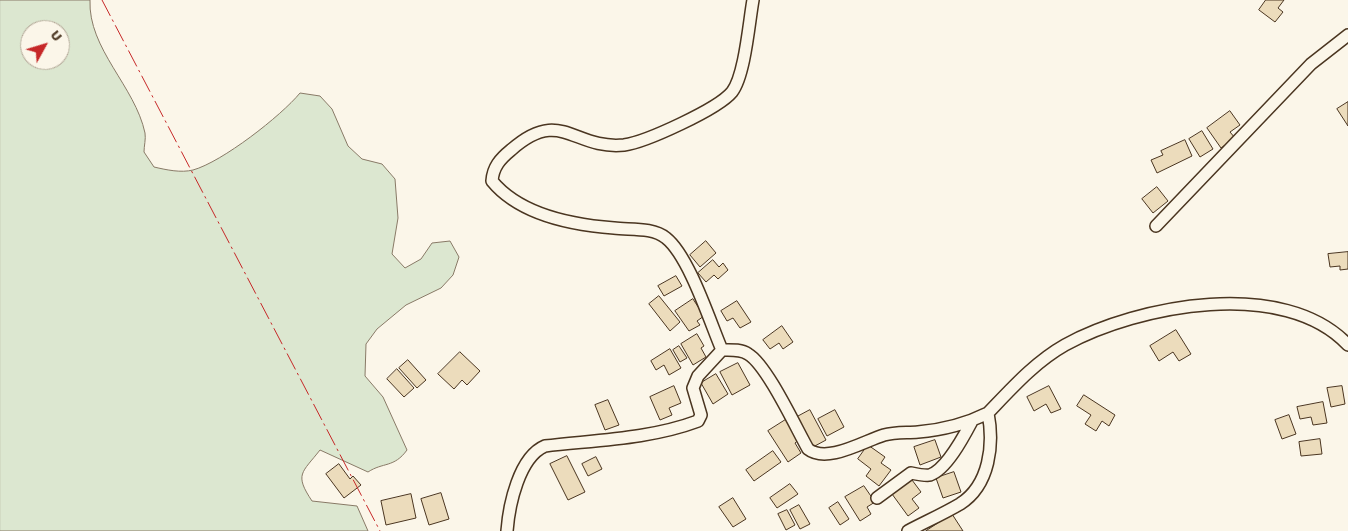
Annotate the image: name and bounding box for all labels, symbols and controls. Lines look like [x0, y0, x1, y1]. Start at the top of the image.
north arrow [20, 20, 70, 70]
text: U [47, 27, 66, 45]

